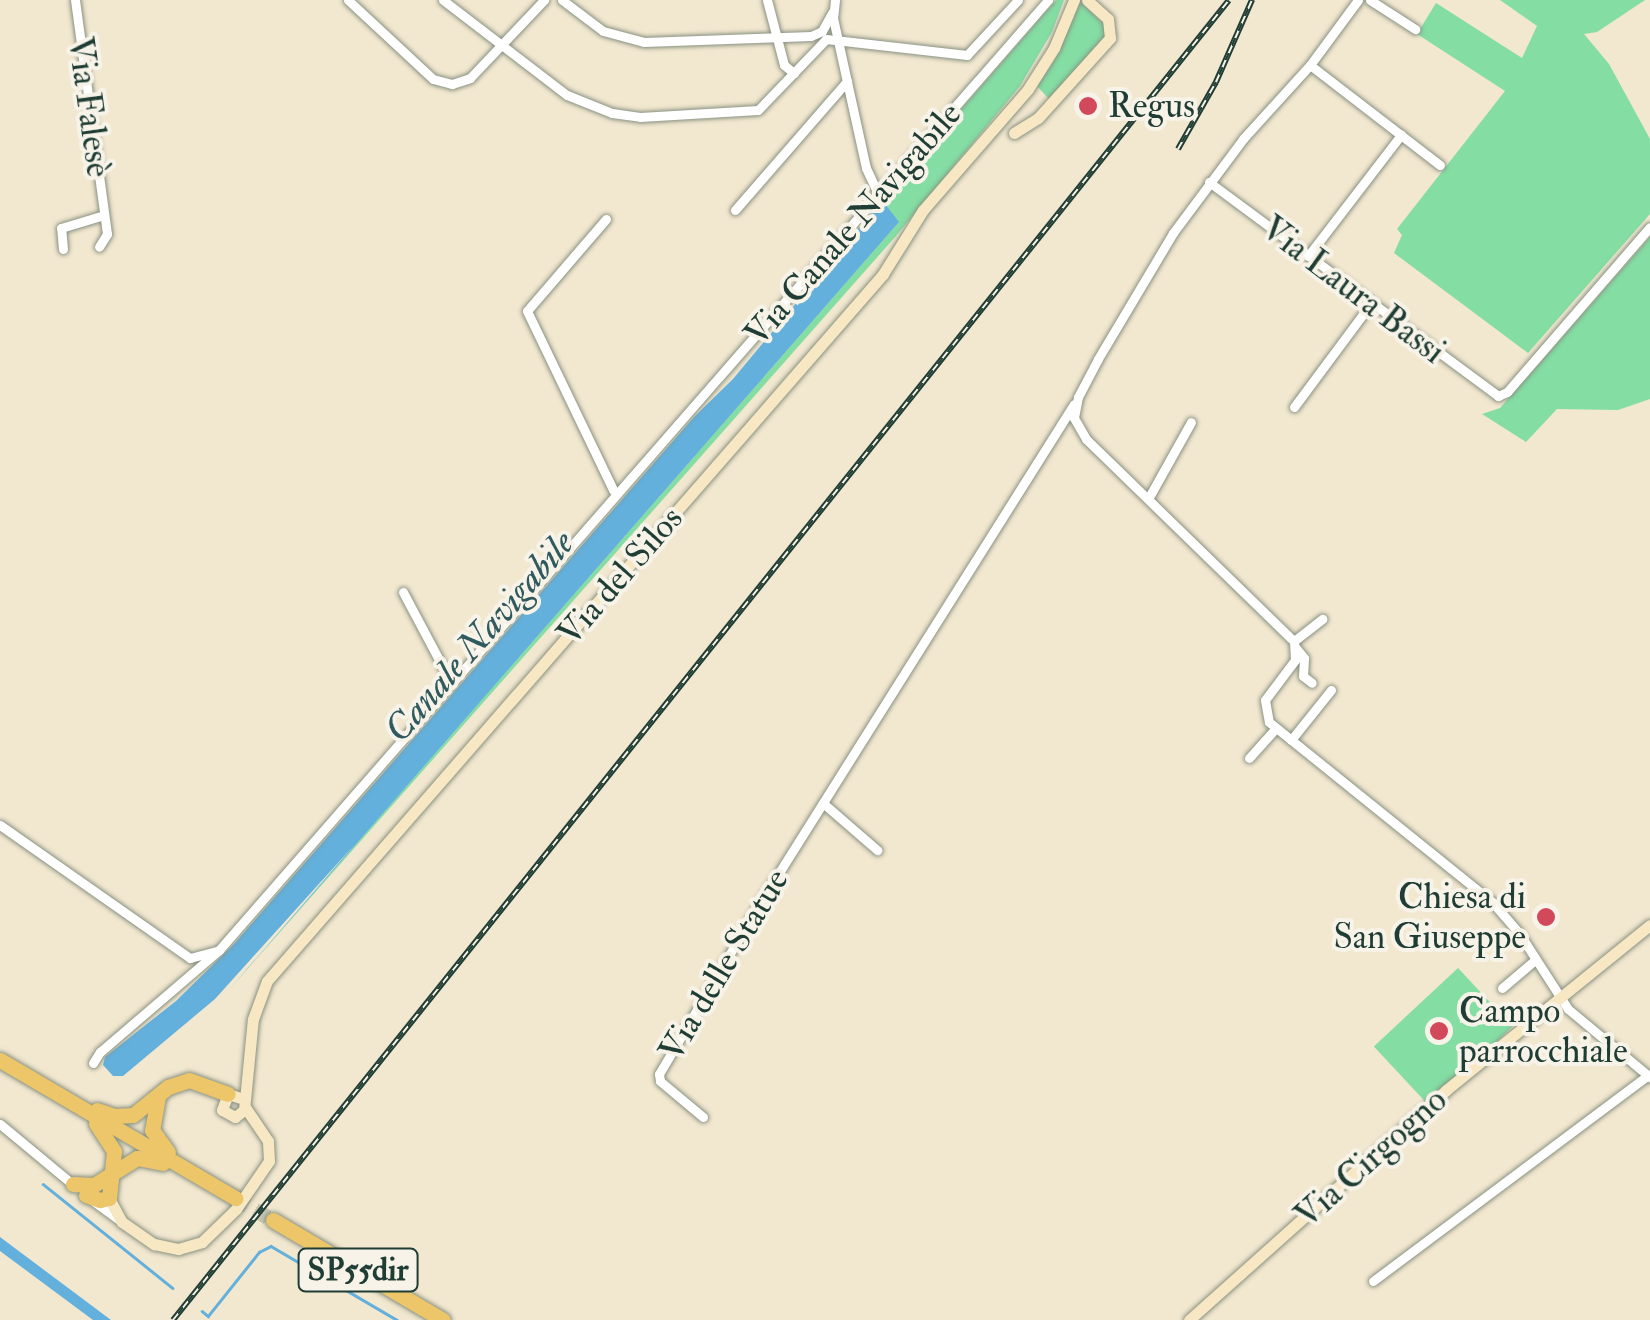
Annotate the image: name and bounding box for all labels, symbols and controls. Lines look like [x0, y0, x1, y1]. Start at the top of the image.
street label: Via Falesè [58, 34, 120, 180]
place label: Regus [1108, 85, 1195, 127]
street label: Via Canale Navigabile [736, 94, 970, 354]
marker: Regus [1077, 95, 1099, 117]
street label: Via Laura Bassi [1253, 207, 1453, 373]
street label: Via del Silos [548, 498, 692, 654]
water label: Canale Navigabile [375, 522, 585, 752]
street label: Via delle Statue [650, 861, 798, 1069]
place label: Chiesa di San Giuseppe [1333, 876, 1526, 958]
marker: Chiesa di San Giuseppe [1535, 906, 1557, 928]
place label: Campo parrocchiale [1459, 990, 1628, 1072]
marker: Campo parrocchiale [1428, 1020, 1450, 1042]
street label: Via Cirgogno [1287, 1079, 1455, 1237]
road number: SP55dir [296, 1243, 420, 1297]

